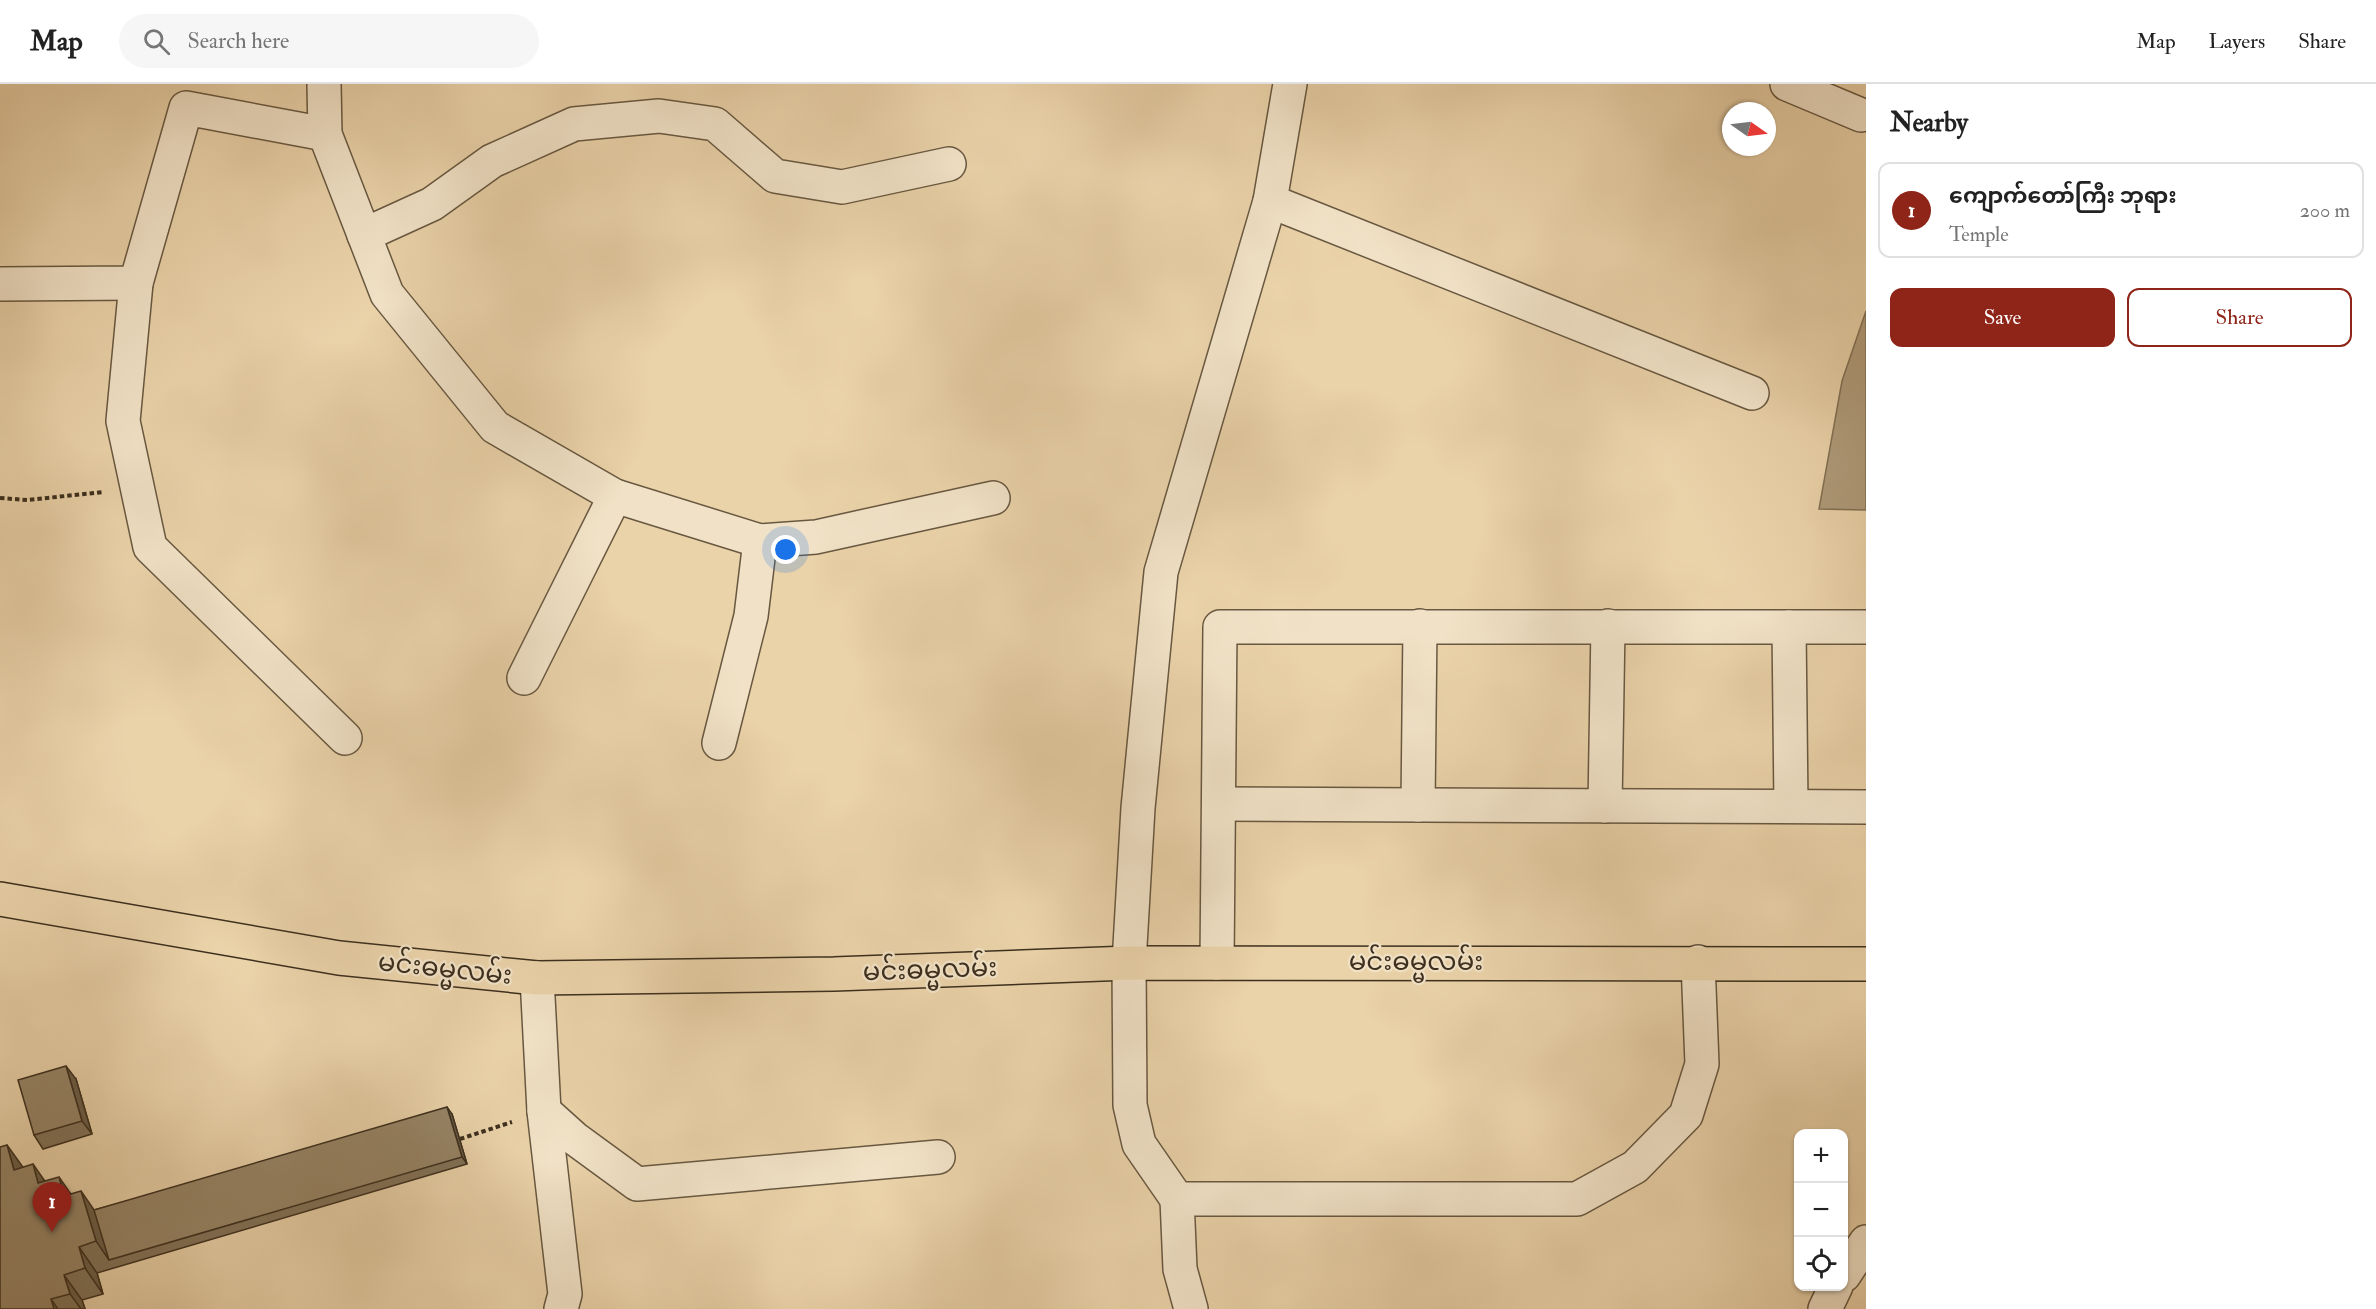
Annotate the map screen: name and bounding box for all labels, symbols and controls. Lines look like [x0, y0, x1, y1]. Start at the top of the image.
search box [119, 14, 539, 68]
text: Map [30, 24, 83, 59]
icon: search [140, 25, 173, 58]
text: Search here [188, 27, 289, 55]
text: Map [2136, 28, 2176, 55]
text: Layers [2209, 28, 2265, 55]
text: Share [2298, 28, 2346, 55]
north arrow [1722, 102, 1776, 156]
text: Nearby [1890, 107, 1968, 139]
text: ကျောက်တော်ကြီး ဘုရား [1949, 182, 2177, 210]
text: 1 [1908, 198, 1915, 223]
text: 200 m [2300, 198, 2350, 223]
text: Temple [1949, 222, 2009, 247]
button: Save [1890, 288, 2115, 347]
button: Share [2127, 288, 2352, 347]
your location [771, 535, 800, 564]
street label: မင်းဓမ္မလမ်း [376, 944, 514, 997]
street label: မင်းဓမ္မလမ်း [1349, 944, 1483, 983]
street label: မင်းဓမ္မလမ်း [862, 950, 998, 993]
map controls [1794, 1129, 1848, 1291]
button: + [1794, 1129, 1848, 1183]
pin: 1 [32, 1182, 72, 1232]
button: − [1794, 1183, 1848, 1237]
button: locate [1794, 1237, 1848, 1291]

